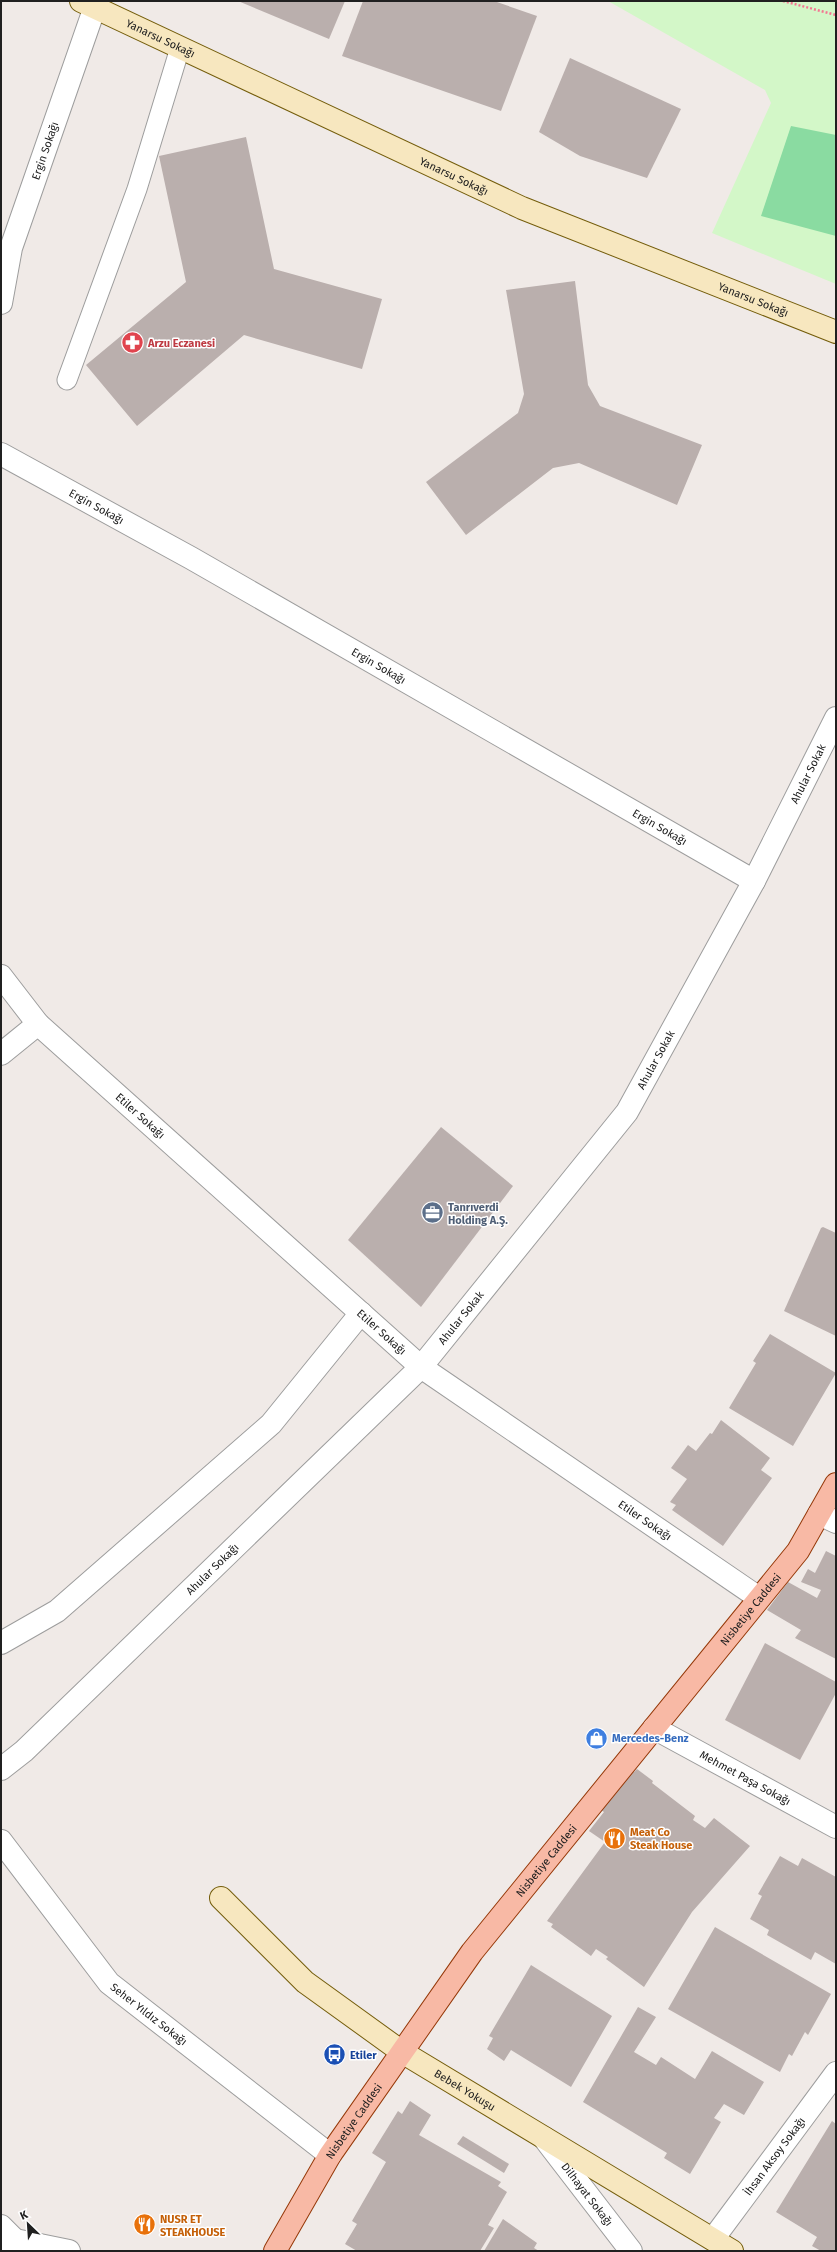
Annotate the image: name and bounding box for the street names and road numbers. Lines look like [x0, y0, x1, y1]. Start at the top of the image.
street label: Yanarsu Sokağı [124, 17, 197, 61]
street label: Ergin Sokağı [29, 120, 61, 182]
street label: Yanarsu Sokağı [417, 155, 490, 198]
street label: Yanarsu Sokağı [716, 280, 790, 320]
street label: Ergin Sokağı [67, 486, 126, 527]
street label: Ergin Sokağı [349, 645, 408, 687]
street label: Ahular Sokak [788, 742, 829, 806]
street label: Ergin Sokağı [630, 807, 689, 848]
street label: Ahular Sokak [635, 1028, 678, 1092]
street label: Etiler Sokağı [113, 1091, 167, 1141]
street label: Ahular Sokak [436, 1288, 487, 1347]
street label: Etiler Sokağı [354, 1307, 409, 1358]
street label: Etiler Sokağı [615, 1498, 674, 1543]
street label: Ahular Sokağı [184, 1541, 242, 1598]
street label: Nisbetiye Caddesi [718, 1571, 784, 1648]
street label: Mehmet Paşa Sokağı [697, 1748, 793, 1808]
street label: Nisbetiye Caddesi [513, 1822, 580, 1900]
street label: Seher Yıldız Sokağı [108, 1981, 189, 2048]
street label: Bebek Yokuşu [432, 2067, 498, 2114]
street label: Nisbetiye Caddesi [323, 2081, 385, 2162]
street label: İhsan Aksoy Sokağı [741, 2115, 808, 2198]
street label: Dilhayat Sokağı [558, 2160, 615, 2229]

